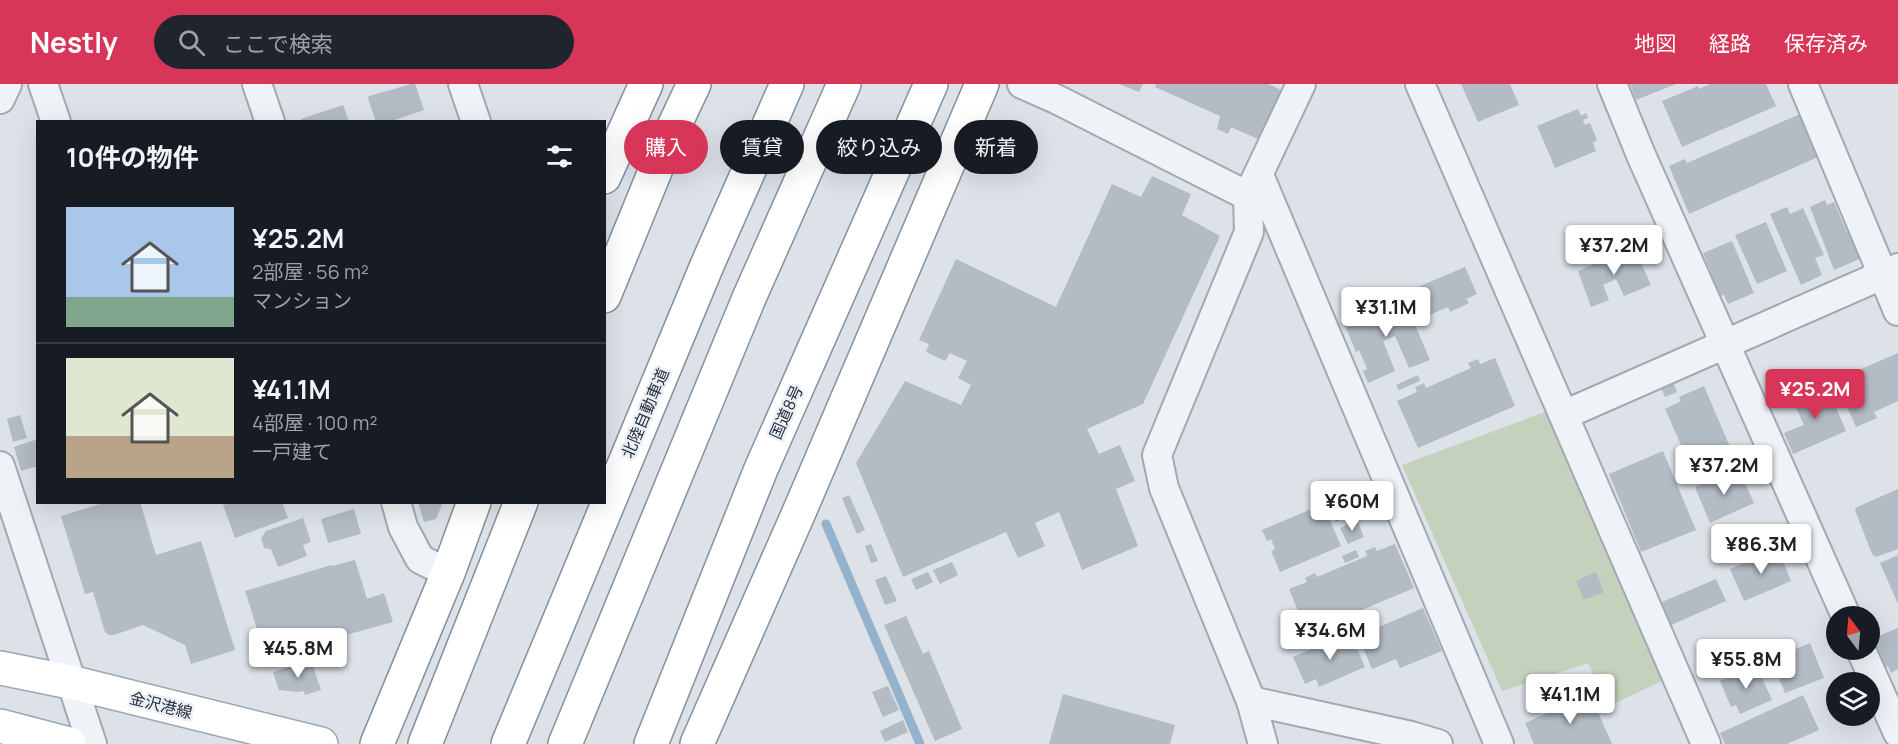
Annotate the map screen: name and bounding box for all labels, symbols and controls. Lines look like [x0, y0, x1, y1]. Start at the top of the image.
search box [154, 15, 574, 69]
text: Nestly [30, 23, 118, 61]
icon: search [175, 26, 208, 59]
text: ここで検索 [223, 29, 333, 59]
text: 地図 [1634, 29, 1676, 57]
text: 経路 [1709, 29, 1751, 57]
text: 保存済み [1784, 29, 1868, 57]
chip: 購入 [624, 120, 708, 174]
chip: 賃貸 [720, 120, 804, 174]
chip: 絞り込み [816, 120, 942, 174]
chip: 新着 [954, 120, 1038, 174]
text: 10件の物件 [66, 139, 199, 175]
icon: filters [543, 140, 576, 173]
text: ¥25.2M [252, 220, 344, 256]
pin: ¥37.2M [1565, 225, 1663, 276]
icon: home [114, 231, 186, 303]
text: ¥37.2M [1579, 231, 1649, 258]
text: 2部屋 · 56 m² [252, 258, 369, 285]
text: マンション [252, 287, 352, 314]
pin: ¥31.1M [1337, 287, 1435, 338]
text: ¥31.1M [1355, 293, 1417, 320]
street label: 北陸自動車道 [616, 365, 674, 461]
pin: ¥25.2M [1766, 369, 1864, 420]
text: ¥41.1M [252, 371, 331, 407]
text: ¥25.2M [1780, 375, 1850, 402]
street label: 国道8号 [764, 381, 808, 443]
icon: home [114, 382, 186, 454]
text: 4部屋 · 100 m² [252, 409, 377, 436]
text: 一戸建て [252, 438, 332, 465]
pin: ¥37.2M [1675, 445, 1773, 496]
text: ¥37.2M [1689, 451, 1759, 478]
pin: ¥60M [1316, 481, 1388, 532]
text: ¥60M [1325, 487, 1379, 514]
pin: ¥86.3M [1712, 524, 1810, 575]
text: ¥86.3M [1725, 530, 1797, 557]
north arrow [1826, 606, 1880, 660]
map controls [1826, 606, 1880, 726]
pin: ¥34.6M [1281, 610, 1379, 661]
text: ¥34.6M [1294, 616, 1366, 643]
pin: ¥45.8M [249, 628, 347, 679]
text: ¥45.8M [263, 634, 333, 661]
pin: ¥55.8M [1697, 639, 1795, 690]
text: ¥55.8M [1710, 645, 1782, 672]
button: layers [1826, 672, 1880, 726]
pin: ¥41.1M [1521, 674, 1619, 725]
text: ¥41.1M [1540, 680, 1600, 707]
street label: 金沢港線 [127, 687, 195, 723]

